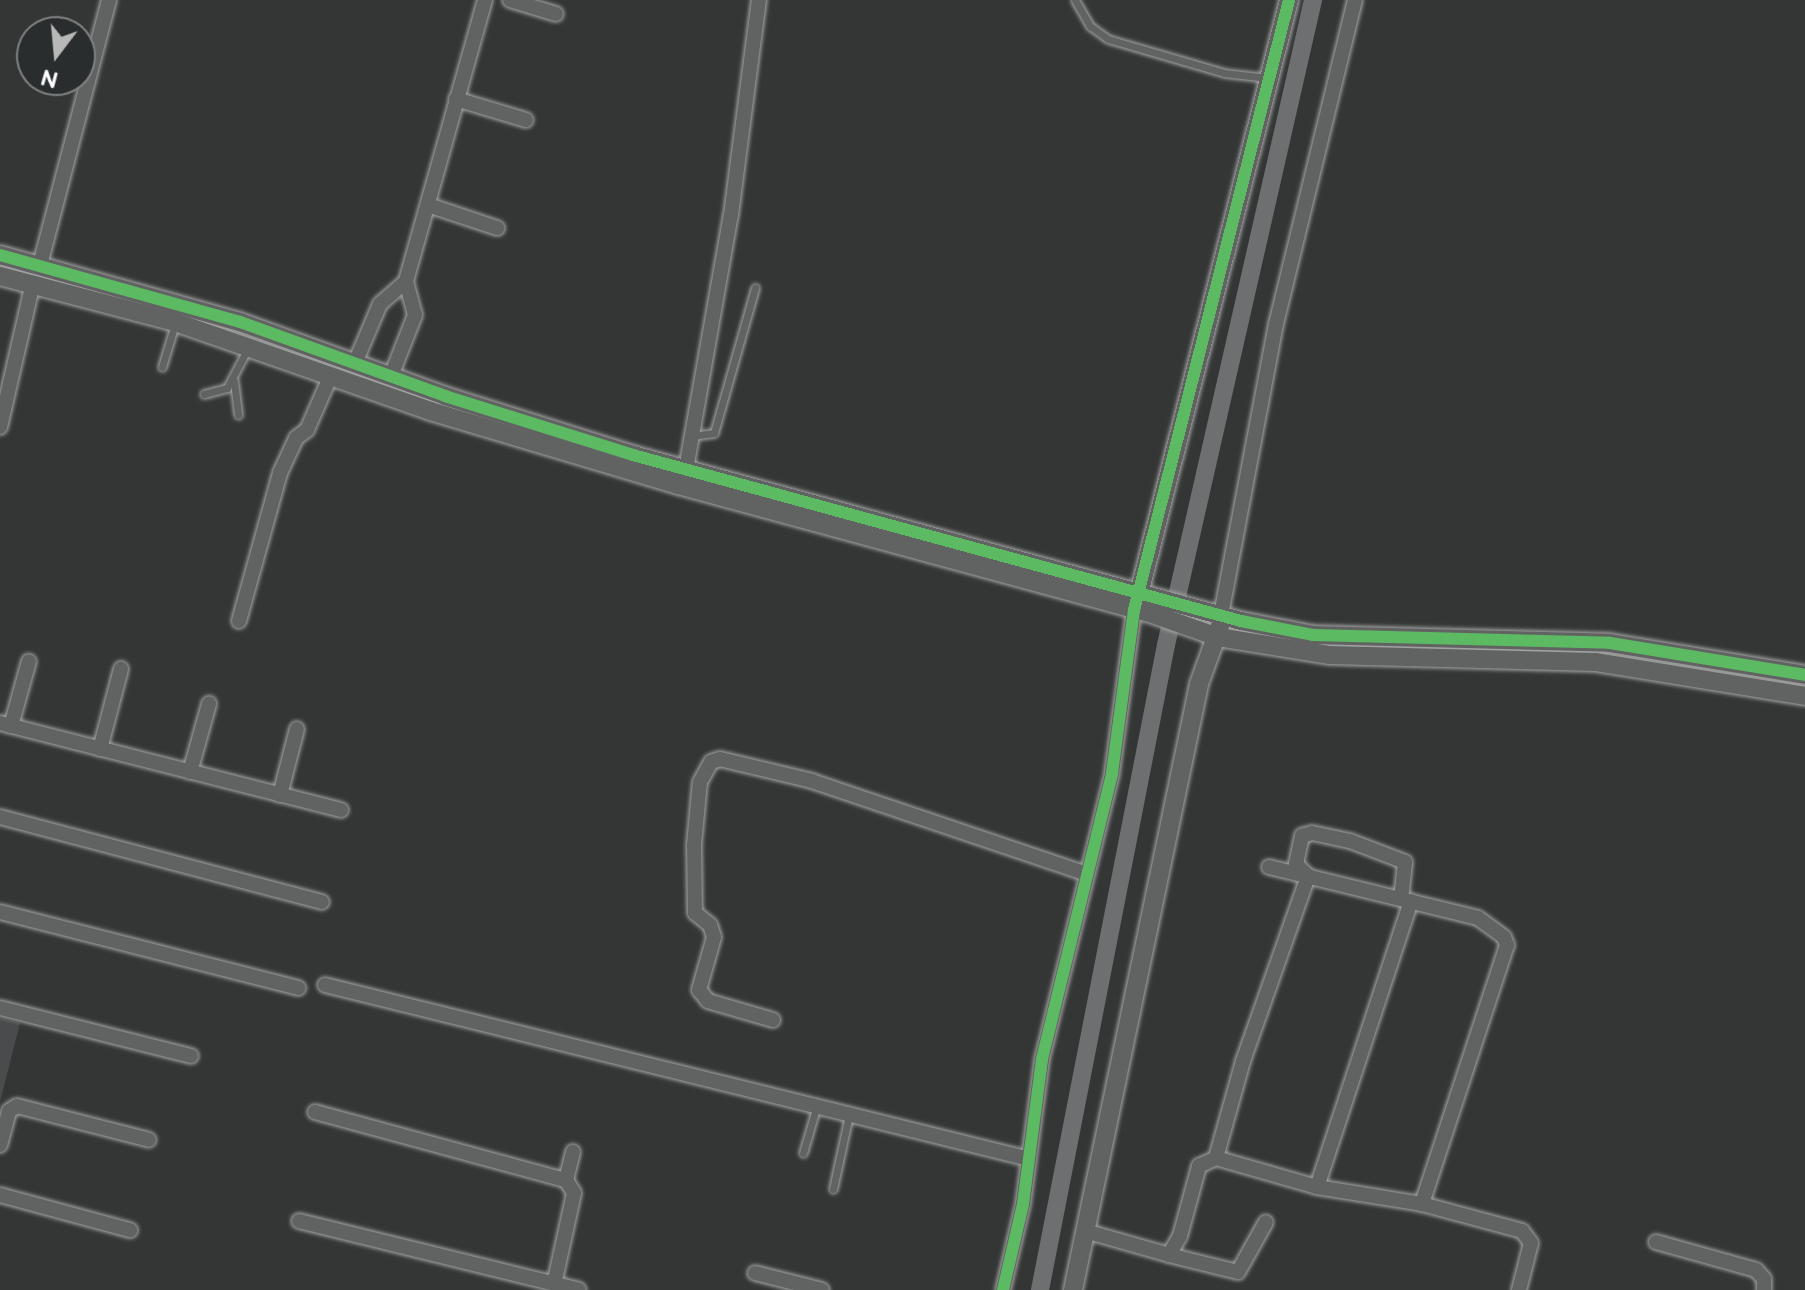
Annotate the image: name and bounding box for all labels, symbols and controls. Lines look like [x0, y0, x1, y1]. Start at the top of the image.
north arrow [16, 16, 96, 96]
text: N [38, 62, 61, 93]

